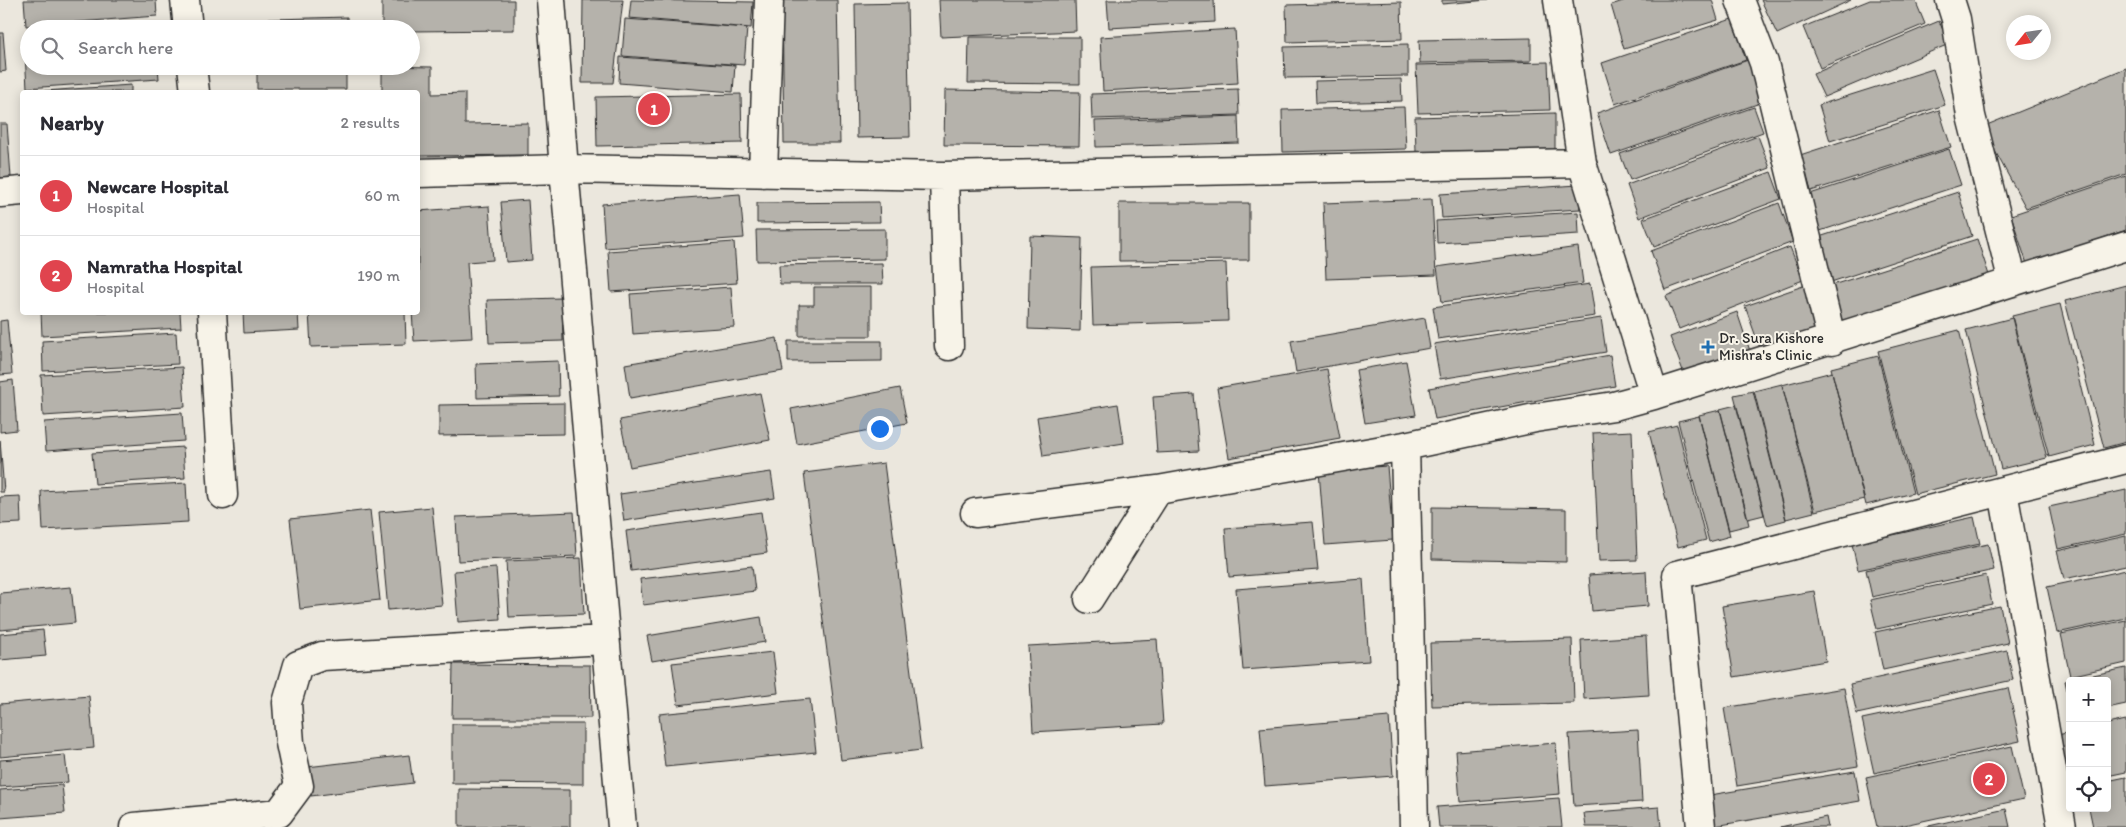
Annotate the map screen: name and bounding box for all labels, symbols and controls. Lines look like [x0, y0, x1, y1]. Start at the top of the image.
north arrow [2006, 15, 2051, 60]
search box [20, 20, 420, 75]
icon: search [38, 34, 66, 62]
text: Search here [78, 36, 173, 59]
pin: 1 [638, 90, 670, 128]
text: Nearby [40, 110, 104, 135]
text: 2 results [340, 113, 400, 132]
text: Newcare Hospital [87, 175, 229, 198]
text: 1 [52, 186, 60, 205]
text: 60 m [365, 186, 400, 205]
text: Hospital [87, 198, 144, 217]
text: Namratha Hospital [87, 255, 242, 278]
text: 2 [52, 266, 60, 285]
text: 190 m [357, 266, 400, 285]
text: Hospital [87, 278, 144, 297]
place label: Dr. Sura Kishore Mishra's Clinic [1719, 329, 1824, 364]
marker: Dr. Sura Kishore Mishra's Clinic [1701, 340, 1715, 354]
your location [867, 416, 893, 442]
map controls [2066, 677, 2111, 812]
button: + [2066, 677, 2111, 722]
button: − [2066, 722, 2111, 767]
pin: 2 [1973, 760, 2005, 798]
button: locate [2066, 767, 2111, 812]

